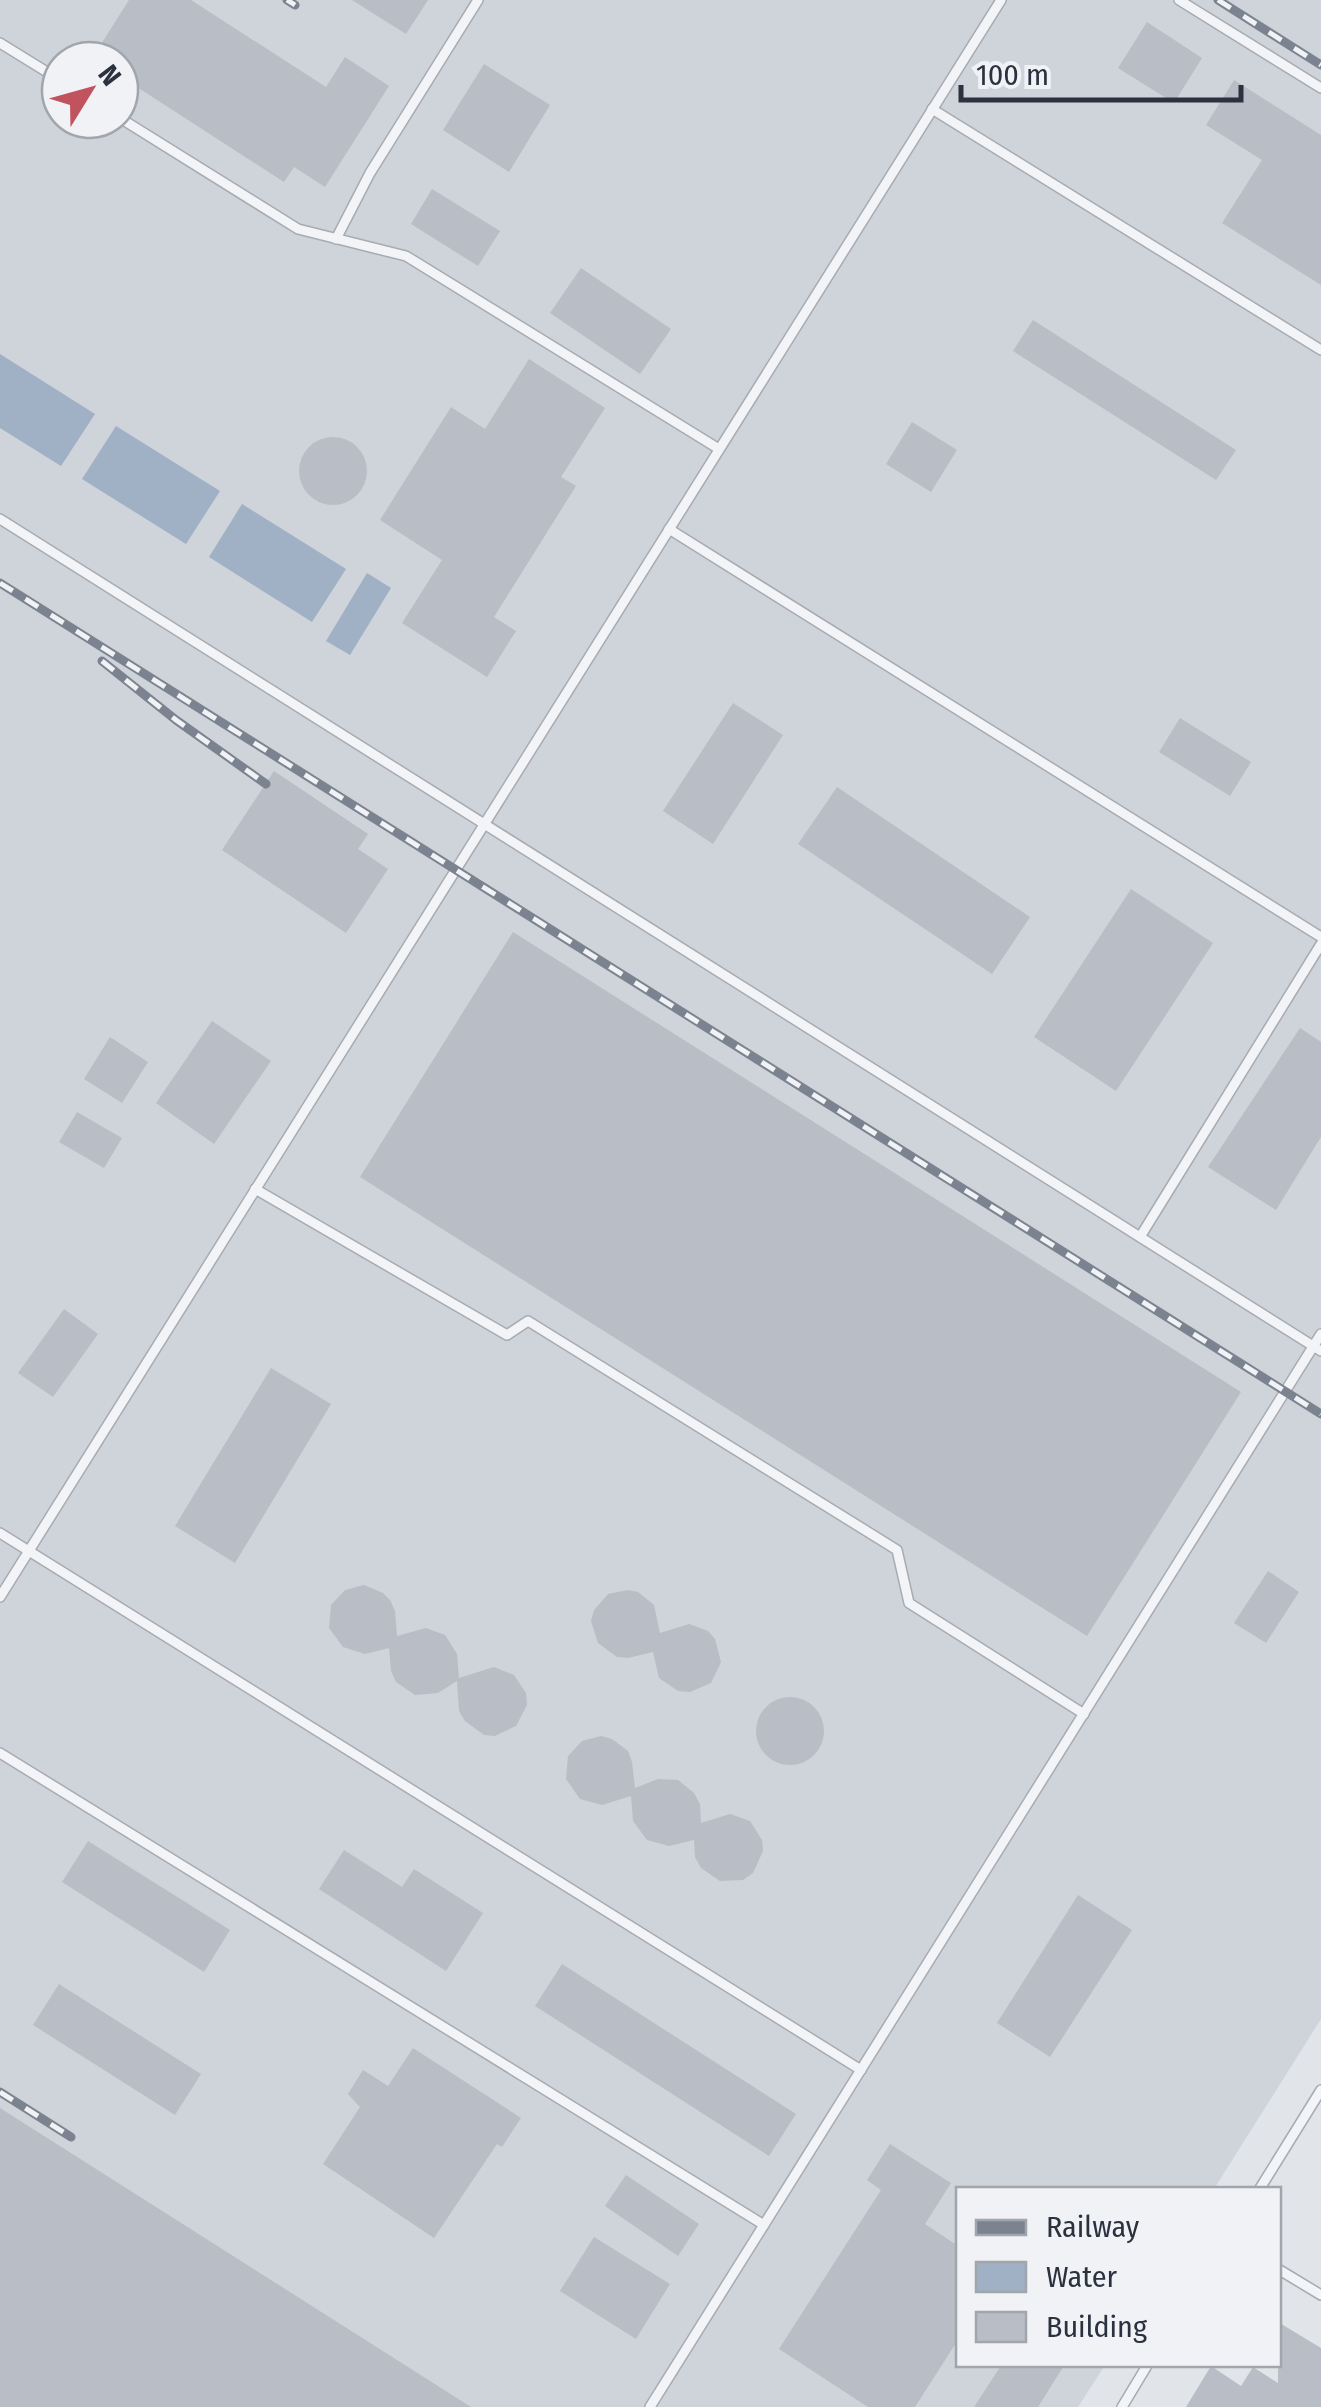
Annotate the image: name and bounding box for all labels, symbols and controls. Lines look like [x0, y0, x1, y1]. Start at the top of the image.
north arrow [40, 40, 140, 140]
scale bar [961, 40, 1241, 102]
text: 100 m [976, 57, 1049, 93]
text: N [91, 59, 128, 92]
legend [956, 2187, 1281, 2367]
text: Railway [1046, 2209, 1140, 2245]
text: Water [1046, 2259, 1117, 2295]
text: Building [1046, 2309, 1148, 2345]

